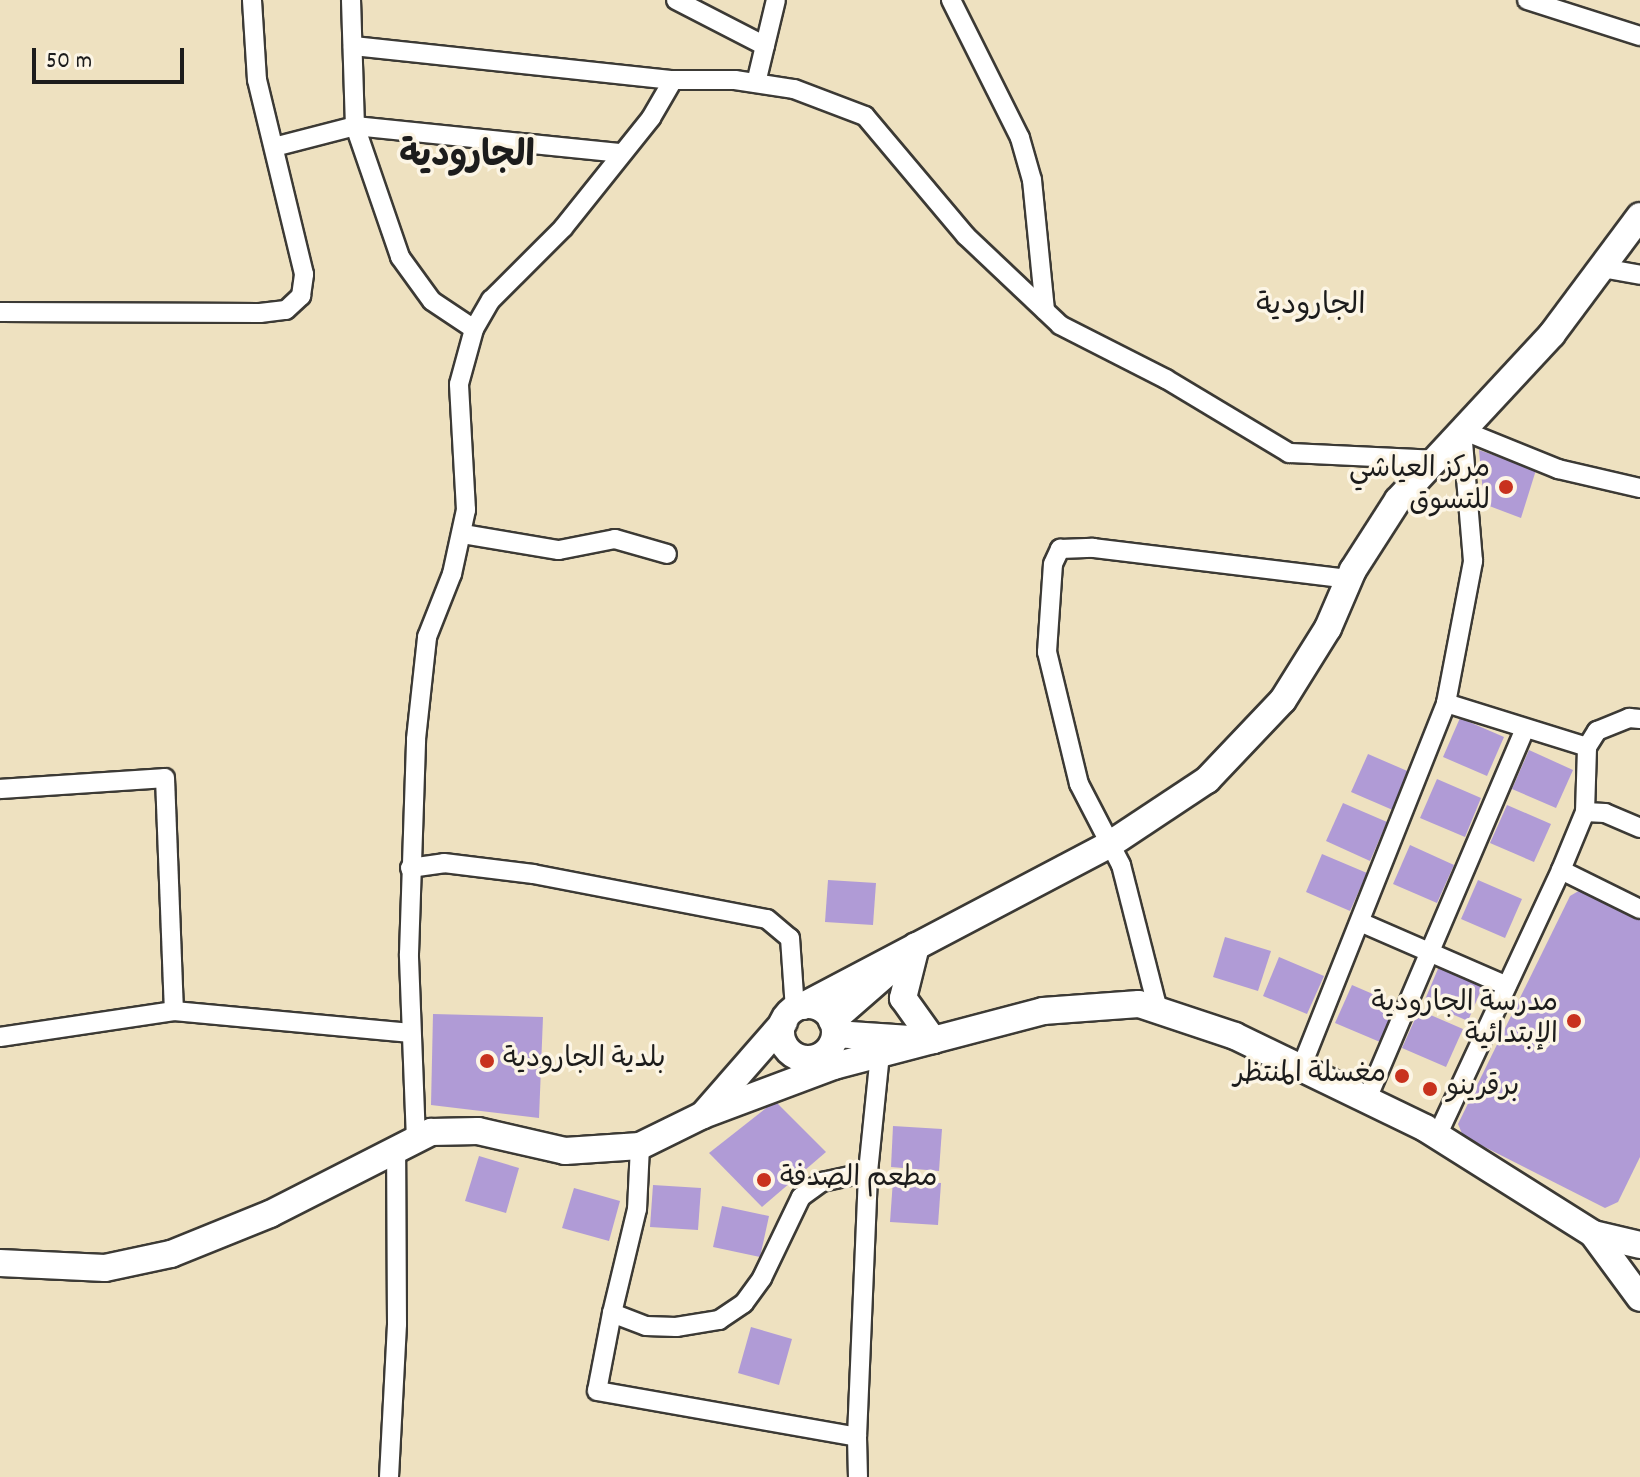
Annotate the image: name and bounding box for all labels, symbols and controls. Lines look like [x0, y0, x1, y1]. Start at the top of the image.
scale bar [36, 32, 188, 82]
text: 50 m [46, 45, 92, 79]
district label: الجارودية [399, 137, 535, 181]
district label: الجارودية [1256, 290, 1366, 326]
place label: مركز العياشي للتسوق [1349, 454, 1490, 520]
marker: مركز العياشي للتسوق [1497, 478, 1515, 496]
place label: مدرسة الجارودية الإبتدائية [1372, 988, 1558, 1054]
marker: مدرسة الجارودية الإبتدائية [1565, 1012, 1583, 1030]
place label: بلدية الجارودية [503, 1044, 666, 1078]
marker: بلدية الجارودية [478, 1052, 496, 1070]
place label: مغسلة المنتظر [1234, 1059, 1386, 1093]
marker: مغسلة المنتظر [1393, 1067, 1411, 1085]
place label: برقرينو [1446, 1072, 1519, 1106]
marker: برقرينو [1421, 1080, 1439, 1098]
place label: مطعم الصدفة [780, 1163, 937, 1197]
marker: مطعم الصدفة [755, 1171, 773, 1189]

